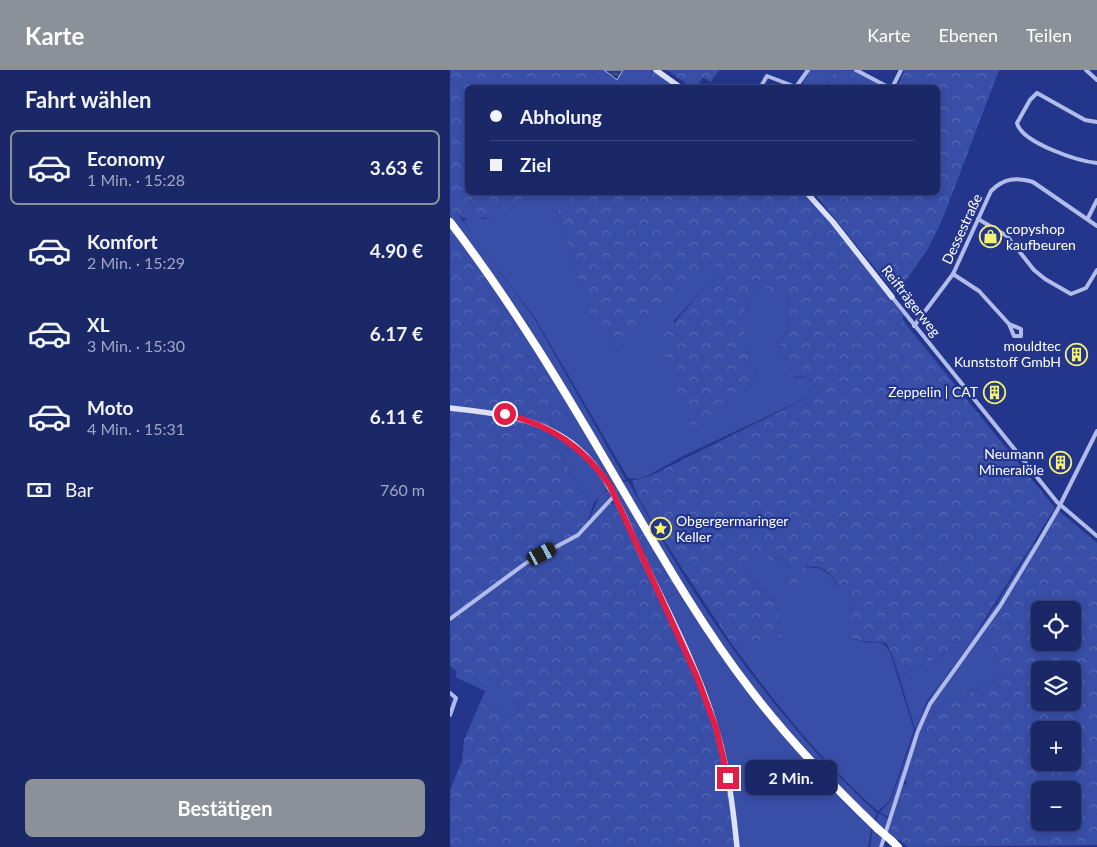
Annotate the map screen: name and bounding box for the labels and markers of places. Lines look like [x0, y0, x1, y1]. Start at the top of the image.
place label: copyshop kaufbeuren [1006, 220, 1076, 253]
shop icon: copyshop kaufbeuren [978, 225, 1002, 249]
place label: mouldtec Kunststoff GmbH [954, 337, 1061, 370]
building icon: mouldtec Kunststoff GmbH [1065, 342, 1089, 366]
building icon: Zeppelin | CAT [982, 380, 1006, 404]
place label: Zeppelin | CAT [888, 383, 979, 400]
place label: Neumann Mineralöle [979, 445, 1044, 478]
building icon: Neumann Mineralöle [1048, 450, 1072, 474]
place label: Obgergermaringer Keller [676, 512, 788, 545]
place icon: Obgergermaringer Keller [648, 517, 672, 541]

